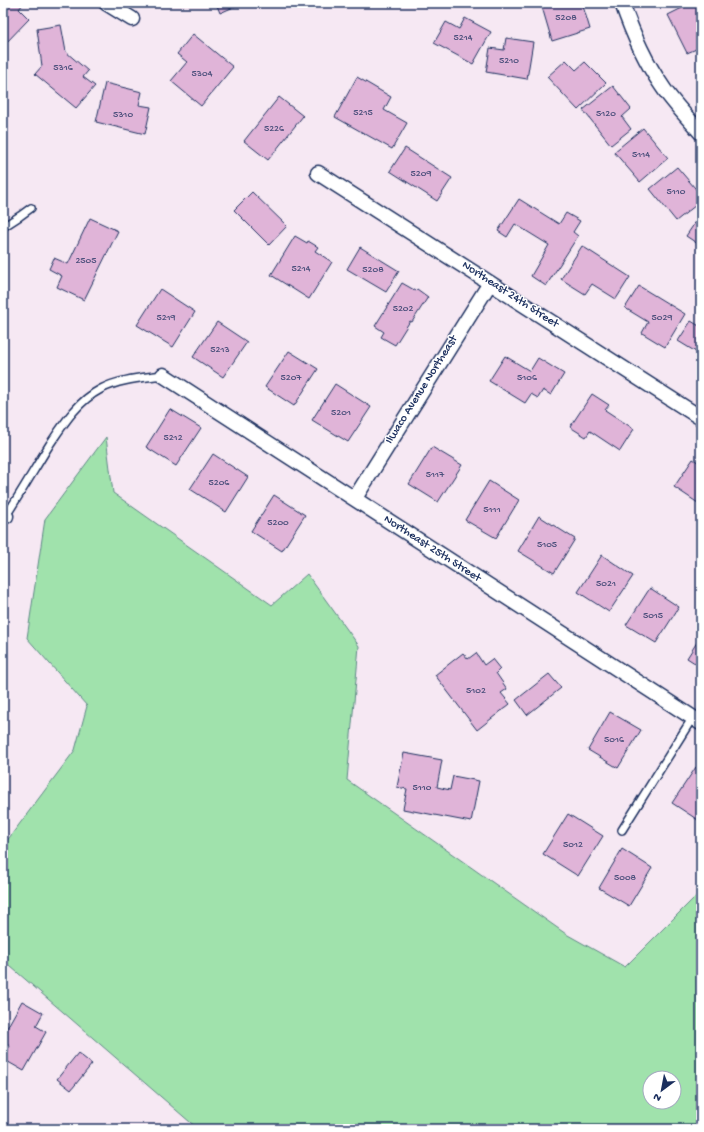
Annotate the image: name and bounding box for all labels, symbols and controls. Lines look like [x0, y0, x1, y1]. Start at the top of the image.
house number: 5208 [555, 12, 577, 24]
house number: 5214 [454, 32, 473, 44]
house number: 5210 [499, 55, 519, 67]
house number: 5316 [53, 62, 74, 74]
house number: 5304 [192, 68, 213, 80]
house number: 5215 [353, 107, 373, 119]
house number: 5120 [596, 108, 616, 120]
house number: 5310 [113, 109, 133, 121]
house number: 5226 [264, 123, 285, 135]
house number: 5114 [632, 149, 650, 161]
house number: 5209 [411, 168, 431, 180]
house number: 5110 [666, 186, 686, 198]
house number: 2505 [75, 255, 97, 267]
street label: Northeast 24th Street [459, 259, 562, 332]
house number: 5214 [292, 263, 311, 275]
house number: 5208 [362, 264, 384, 276]
house number: 5202 [393, 303, 413, 315]
house number: 5219 [156, 312, 176, 324]
house number: 5029 [652, 312, 672, 324]
street label: Ilwaco Avenue Northeast [383, 332, 462, 447]
house number: 5213 [210, 344, 230, 356]
house number: 5207 [280, 372, 302, 384]
house number: 5106 [517, 372, 538, 384]
house number: 5201 [331, 407, 351, 419]
house number: 5212 [163, 432, 183, 444]
house number: 5117 [426, 469, 445, 481]
house number: 5206 [209, 477, 230, 489]
house number: 5111 [483, 504, 501, 516]
street label: Northeast 25th Street [381, 512, 484, 586]
house number: 5200 [267, 517, 289, 529]
house number: 5105 [537, 539, 557, 551]
house number: 5021 [596, 578, 616, 590]
house number: 5015 [643, 610, 663, 622]
house number: 5102 [466, 685, 486, 697]
house number: 5016 [604, 734, 625, 746]
house number: 5110 [412, 782, 432, 794]
house number: 5012 [563, 839, 583, 851]
house number: 5008 [614, 872, 637, 884]
north arrow [642, 1070, 682, 1110]
text: N [652, 1090, 664, 1104]

